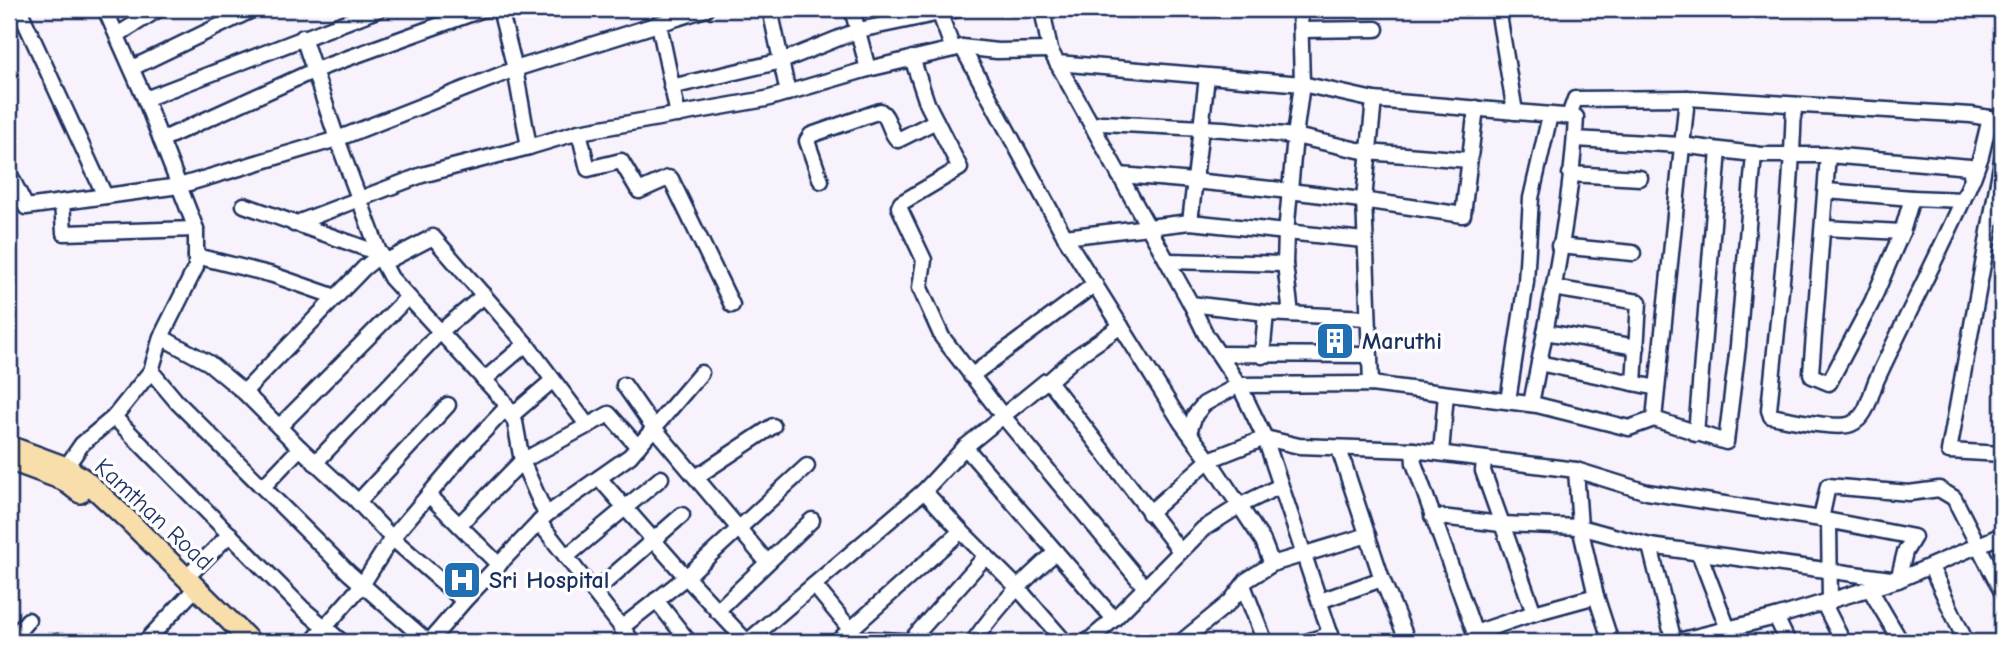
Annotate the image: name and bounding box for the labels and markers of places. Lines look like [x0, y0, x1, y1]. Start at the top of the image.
building icon: Maruthi [1314, 320, 1356, 362]
place label: Maruthi [1362, 327, 1442, 355]
hospital icon: Sri Hospital [441, 559, 483, 601]
place label: Sri Hospital [489, 566, 609, 594]

